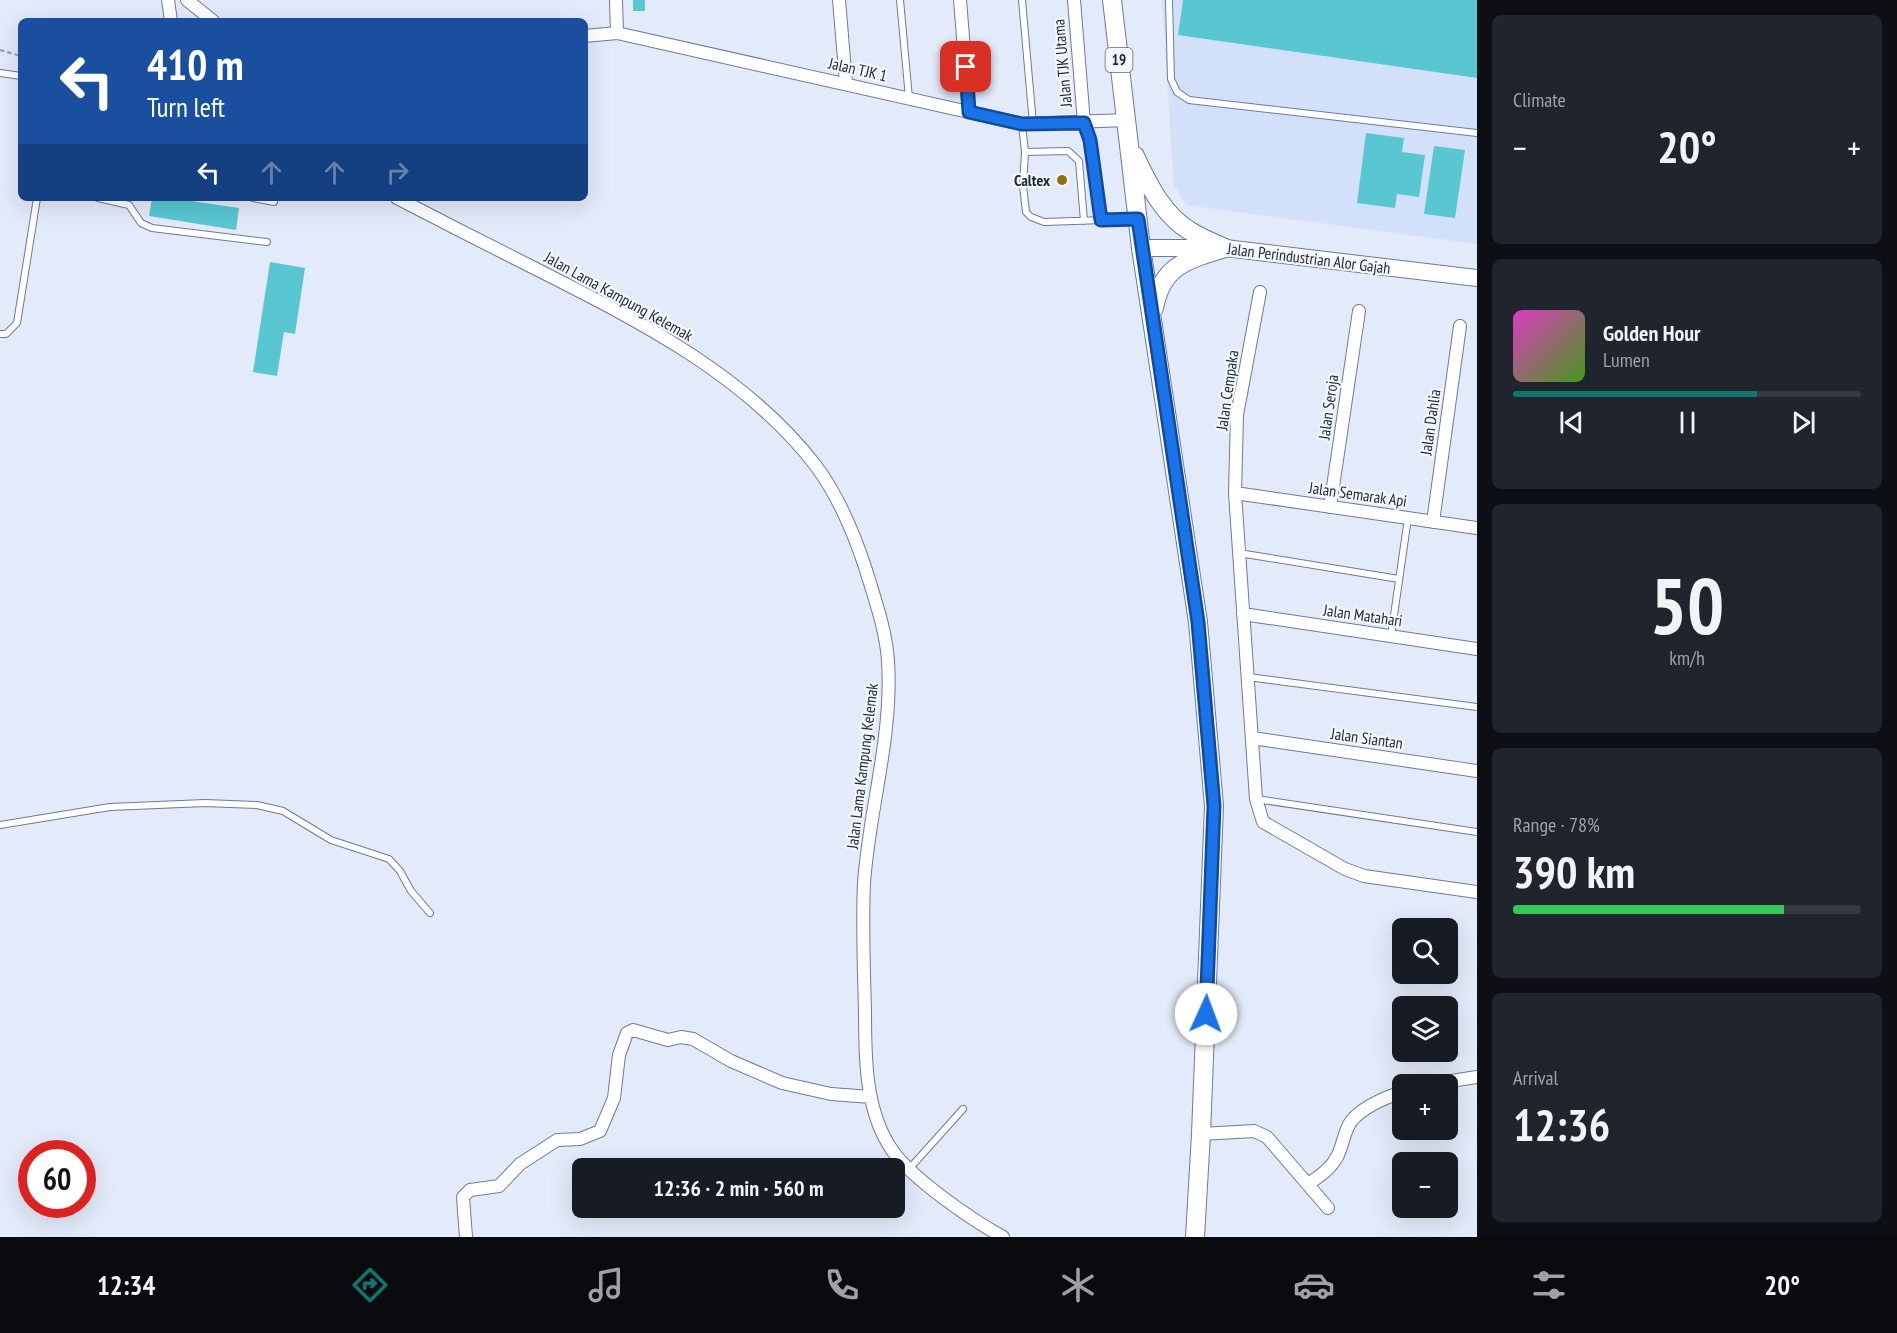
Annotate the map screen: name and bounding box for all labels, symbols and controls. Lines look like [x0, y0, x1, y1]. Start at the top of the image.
street label: Jalan TJK Utama [1048, 18, 1076, 109]
text: 410 m [147, 37, 244, 92]
pin [940, 41, 991, 92]
icon: left [48, 42, 126, 120]
road number: 19 [1106, 48, 1132, 72]
icon: arrive [949, 50, 982, 83]
street label: Jalan TJK 1 [826, 52, 889, 85]
text: Climate [1513, 87, 1566, 113]
text: Turn left [147, 90, 225, 124]
text: 20° [1657, 117, 1717, 175]
text: − [1513, 126, 1527, 169]
text: + [1847, 126, 1861, 169]
icon: left [192, 156, 225, 189]
icon: ahead [255, 156, 288, 189]
icon: ahead [318, 156, 351, 189]
icon: right [381, 156, 414, 189]
place label: Caltex [1014, 170, 1050, 190]
marker: Caltex [1055, 173, 1069, 187]
street label: Jalan Perindustrian Alor Gajah [1225, 238, 1392, 278]
street label: Jalan Lama Kampung Kelemak [540, 246, 697, 346]
text: Golden Hour [1603, 319, 1701, 347]
text: Lumen [1603, 347, 1650, 373]
street label: Jalan Cempaka [1211, 349, 1243, 432]
street label: Jalan Seroja [1313, 373, 1342, 442]
street label: Jalan Dahlia [1415, 388, 1445, 457]
icon: previous [1555, 406, 1588, 439]
icon: pause [1671, 406, 1704, 439]
icon: next [1787, 406, 1820, 439]
street label: Jalan Semarak Api [1307, 477, 1408, 511]
text: 50 [1650, 555, 1724, 656]
street label: Jalan Matahari [1321, 599, 1404, 630]
text: km/h [1669, 645, 1705, 671]
street label: Jalan Lama Kampung Kelemak [842, 681, 882, 851]
street label: Jalan Siantan [1329, 723, 1404, 753]
text: Range · 78% [1513, 812, 1600, 838]
text: 390 km [1513, 842, 1635, 900]
map controls [1392, 918, 1458, 1218]
button: search [1392, 918, 1458, 984]
position arrow [1174, 982, 1238, 1046]
button: layers [1392, 996, 1458, 1062]
text: Arrival [1513, 1065, 1558, 1091]
button: + [1392, 1074, 1458, 1140]
text: 12:36 [1513, 1095, 1610, 1153]
speed limit sign: 60 [18, 1140, 96, 1218]
button: − [1392, 1152, 1458, 1218]
text: 12:36 · 2 min · 560 m [653, 1174, 824, 1202]
icon: directions [349, 1264, 391, 1306]
icon: music [585, 1264, 627, 1306]
icon: phone [821, 1264, 863, 1306]
icon: climate [1057, 1264, 1099, 1306]
icon: car [1293, 1264, 1335, 1306]
icon: filters [1528, 1264, 1570, 1306]
text: 12:34 [97, 1268, 155, 1302]
text: 20° [1764, 1268, 1800, 1302]

